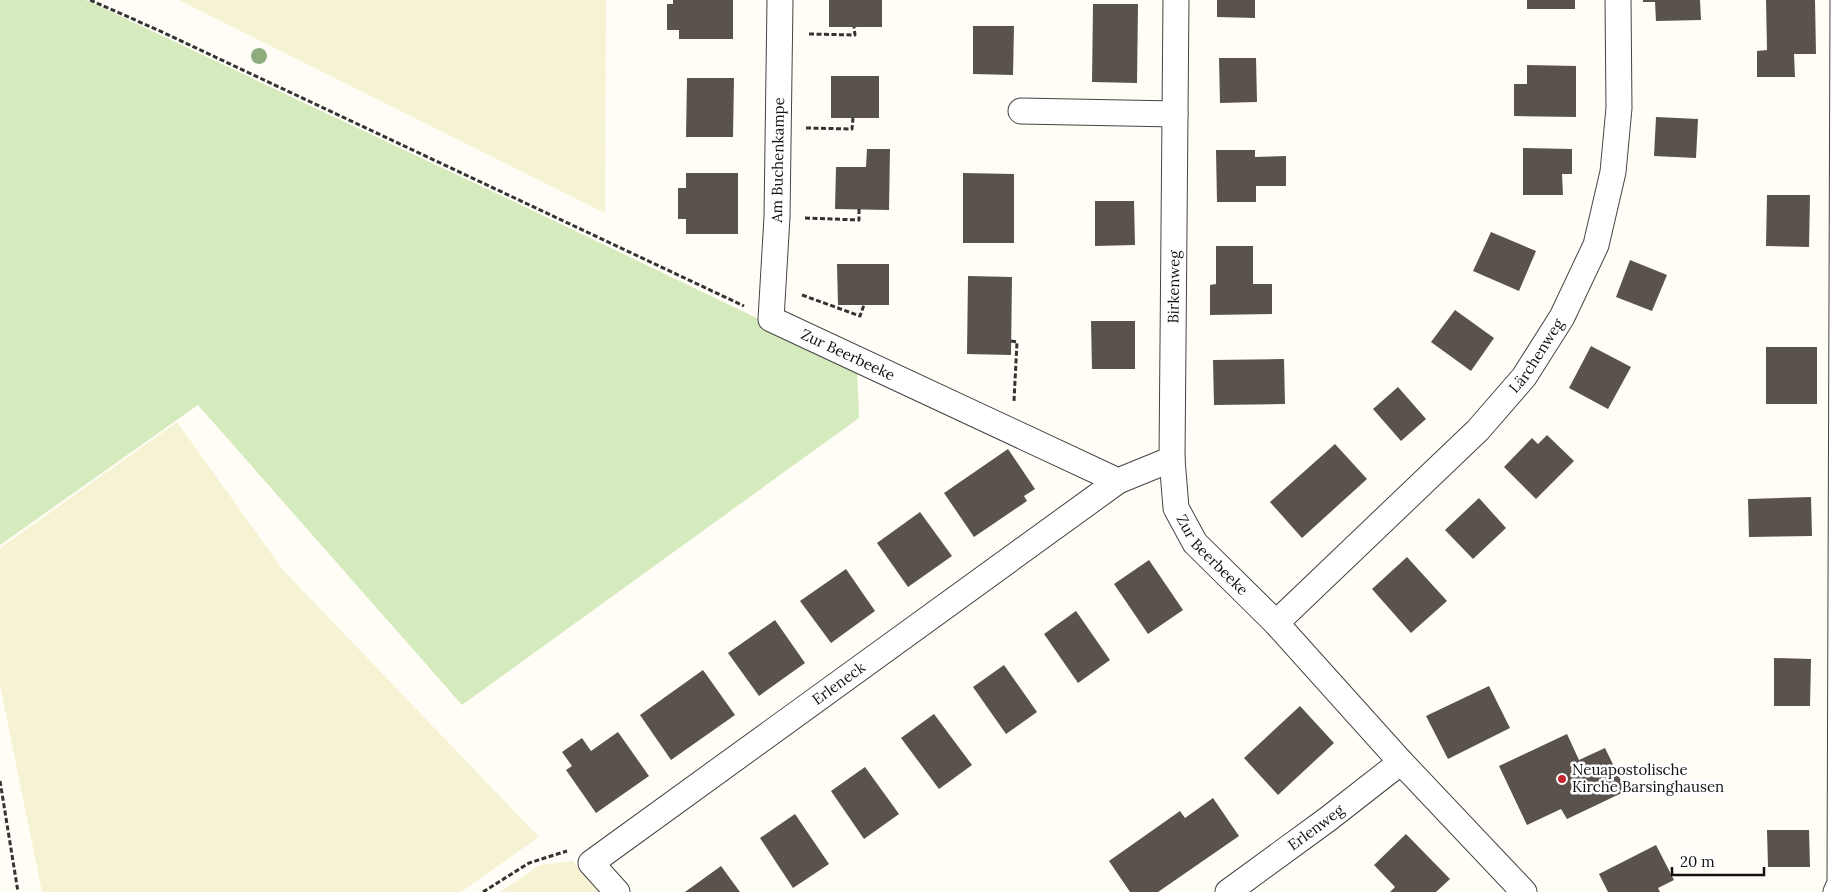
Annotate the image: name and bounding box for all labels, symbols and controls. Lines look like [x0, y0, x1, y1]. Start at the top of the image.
street label: Am Buchenkampe [767, 97, 788, 224]
street label: Birkenweg [1163, 250, 1184, 324]
street label: Lärchenweg [1504, 314, 1568, 397]
street label: Zur Beerbeeke [798, 324, 898, 385]
street label: Zur Beerbeeke [1172, 511, 1252, 599]
street label: Erleneck [808, 657, 869, 709]
place label: Neuapostolische Kirche Barsinghausen [1572, 760, 1724, 796]
marker: Neuapostolische Kirche Barsinghausen [1556, 773, 1568, 785]
street label: Erlenweg [1284, 800, 1348, 854]
scale bar [1672, 844, 1764, 876]
text: 20 m [1680, 852, 1715, 871]

